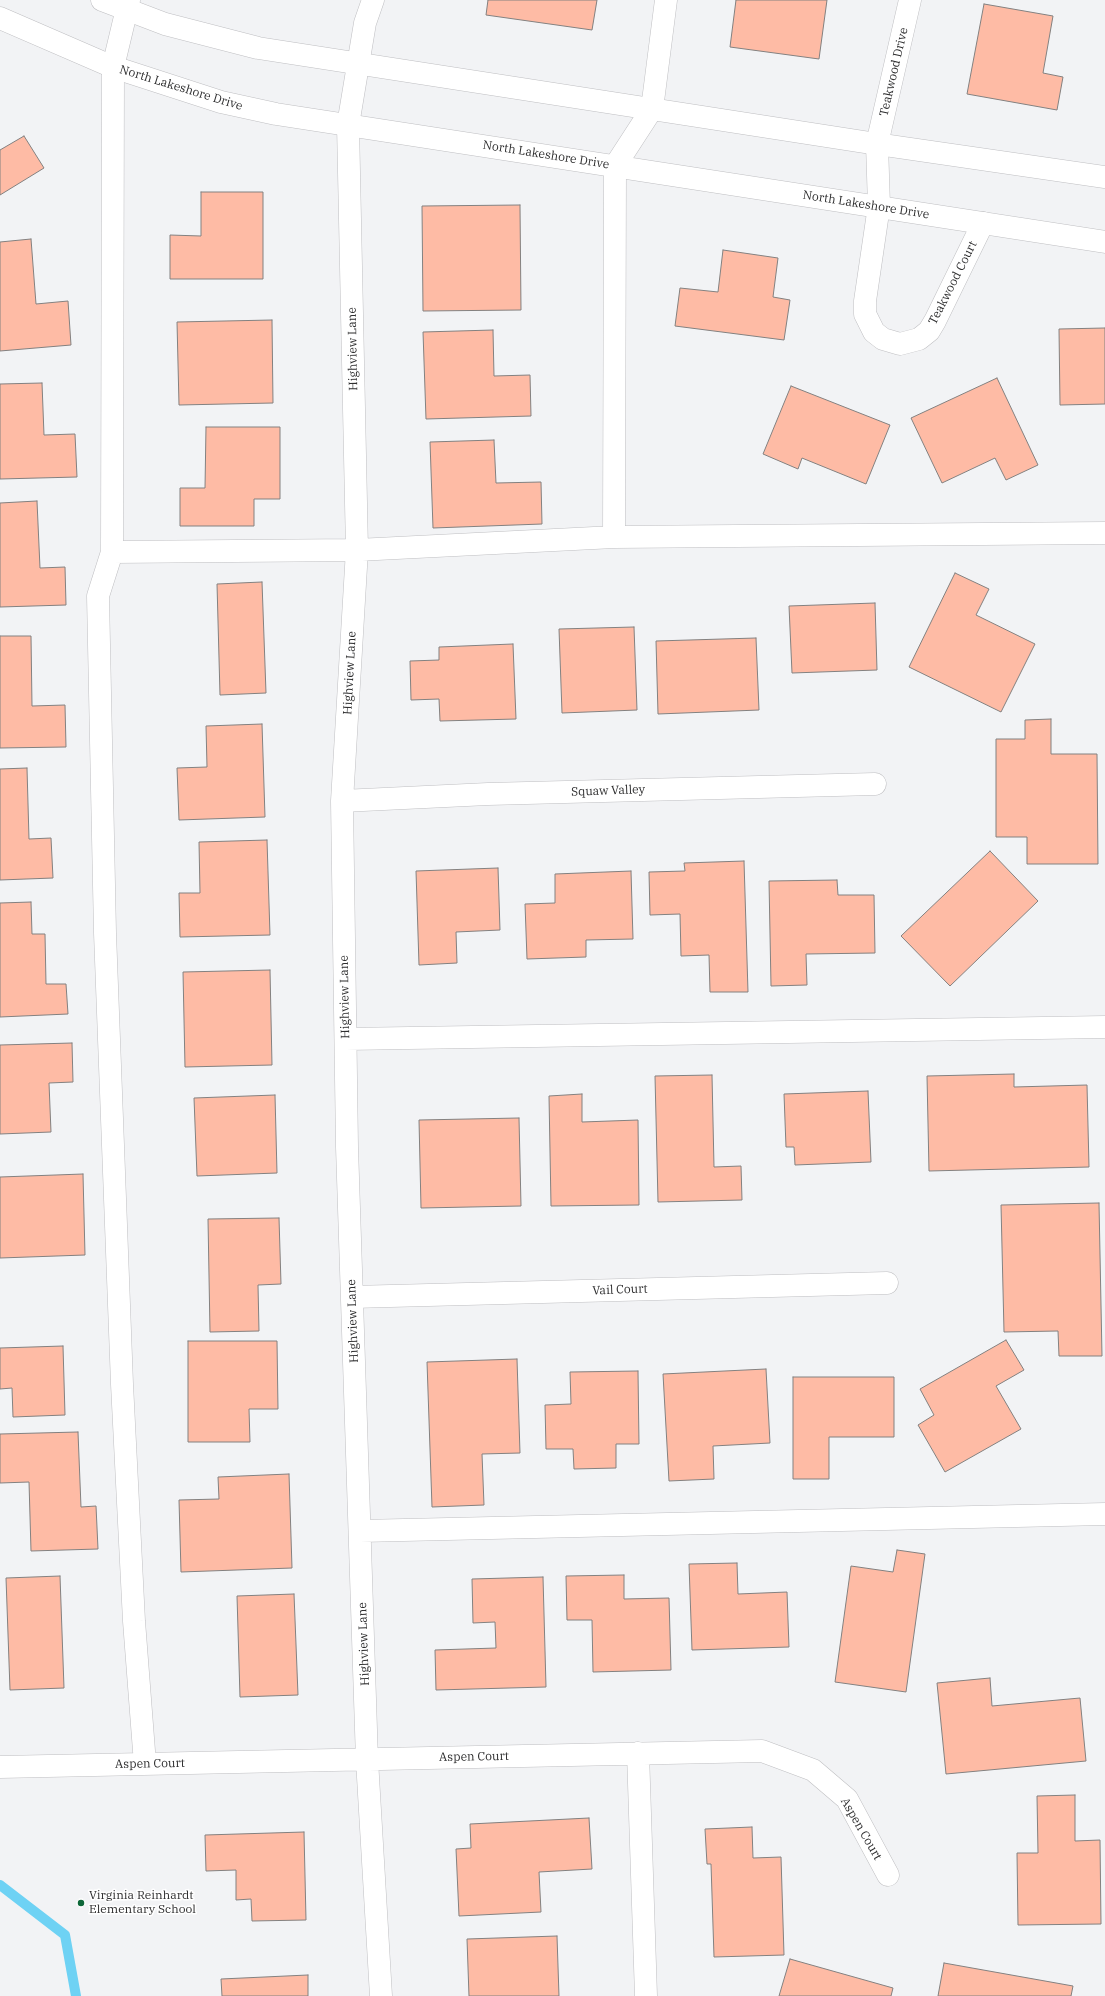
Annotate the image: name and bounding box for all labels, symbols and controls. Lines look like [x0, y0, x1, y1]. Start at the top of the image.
street label: Teakwood Drive [877, 26, 911, 118]
street label: North Lakeshore Drive [118, 62, 244, 114]
street label: North Lakeshore Drive [482, 138, 610, 172]
street label: North Lakeshore Drive [802, 188, 930, 222]
street label: Teakwood Court [926, 239, 980, 327]
street label: Highview Lane [345, 307, 361, 391]
street label: Highview Lane [341, 631, 359, 715]
street label: Squaw Valley [571, 783, 645, 799]
street label: Highview Lane [337, 955, 353, 1039]
street label: Highview Lane [344, 1279, 362, 1363]
street label: Vail Court [592, 1282, 648, 1298]
street label: Highview Lane [355, 1602, 373, 1686]
street label: Aspen Court [439, 1749, 509, 1765]
street label: Aspen Court [115, 1756, 185, 1772]
street label: Aspen Court [837, 1795, 885, 1863]
place label: Virginia Reinhardt Elementary School [89, 1889, 196, 1917]
marker: Virginia Reinhardt Elementary School [76, 1898, 86, 1908]

